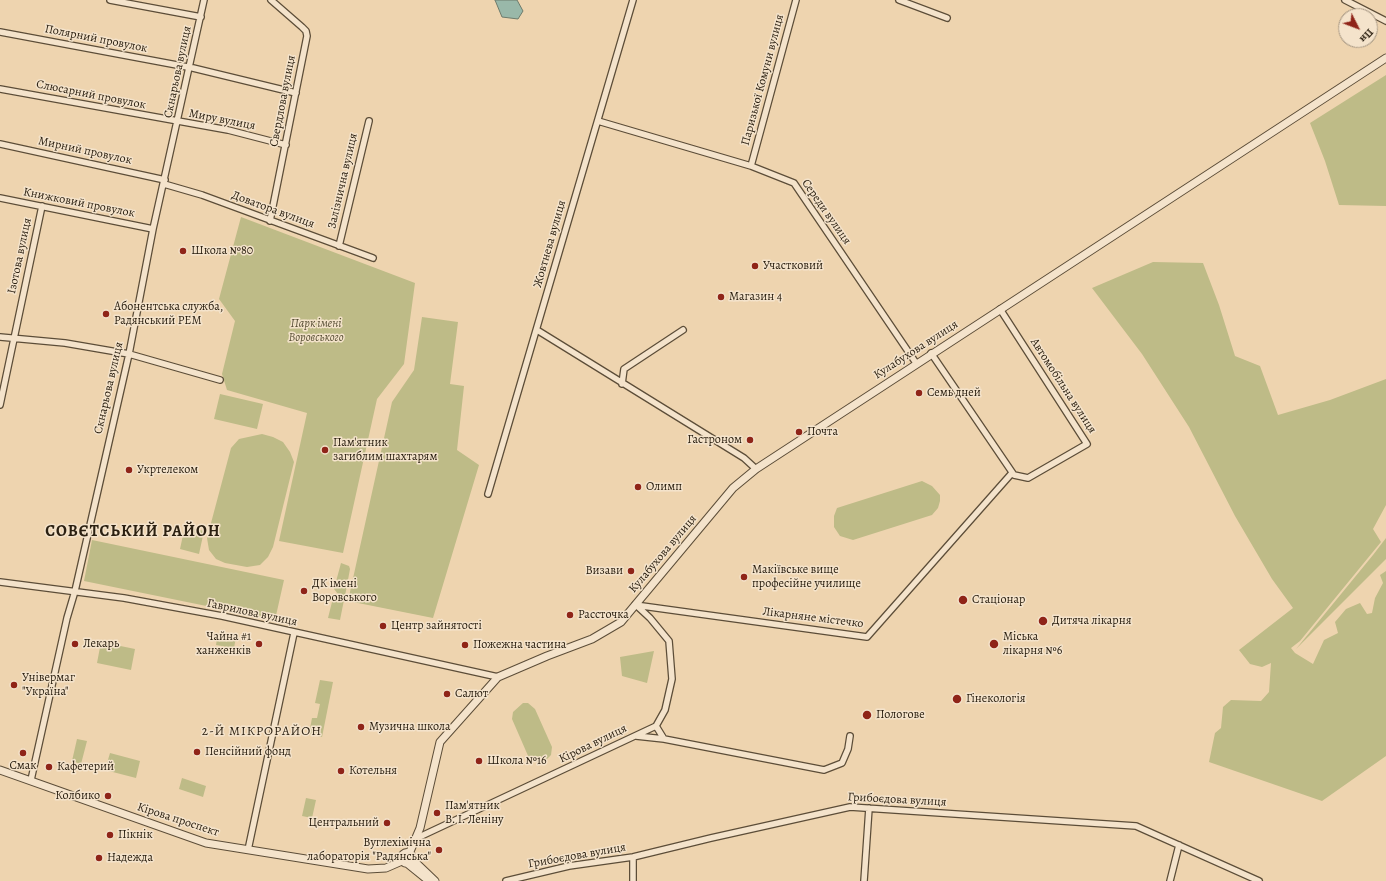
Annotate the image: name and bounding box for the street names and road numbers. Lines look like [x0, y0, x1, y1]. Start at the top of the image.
street label: Паризької Комуни вулиця [739, 13, 787, 147]
street label: Полярний провулок [43, 22, 149, 56]
street label: Скнарьова вулиця [161, 25, 195, 119]
street label: Свердлова вулиця [267, 54, 299, 148]
street label: Слюсарний провулок [35, 77, 147, 113]
street label: Миру вулиця [187, 106, 257, 134]
street label: Залізнична вулиця [325, 132, 361, 230]
street label: Мирний провулок [37, 134, 133, 168]
street label: Середи вулиця [798, 177, 854, 247]
street label: Книжковий провулок [22, 185, 136, 221]
street label: Доватора вулиця [230, 188, 316, 232]
street label: Жовтнева вулиця [531, 199, 569, 289]
street label: Ізотова вулиця [5, 217, 35, 295]
street label: Кулабухова вулиця [871, 317, 961, 383]
street label: Автомобільна вулиця [1027, 336, 1099, 436]
street label: Скнарьова вулиця [91, 341, 127, 435]
street label: Кулабухова вулиця [626, 512, 700, 596]
street label: Гаврилова вулиця [206, 596, 298, 630]
street label: Лікарняне містечко [762, 605, 864, 631]
street label: Кірова вулиця [557, 721, 629, 767]
street label: Грибоєдова вулиця [847, 790, 947, 810]
street label: Кірова проспект [135, 800, 221, 840]
street label: Грибоєдова вулиця [527, 840, 627, 872]

